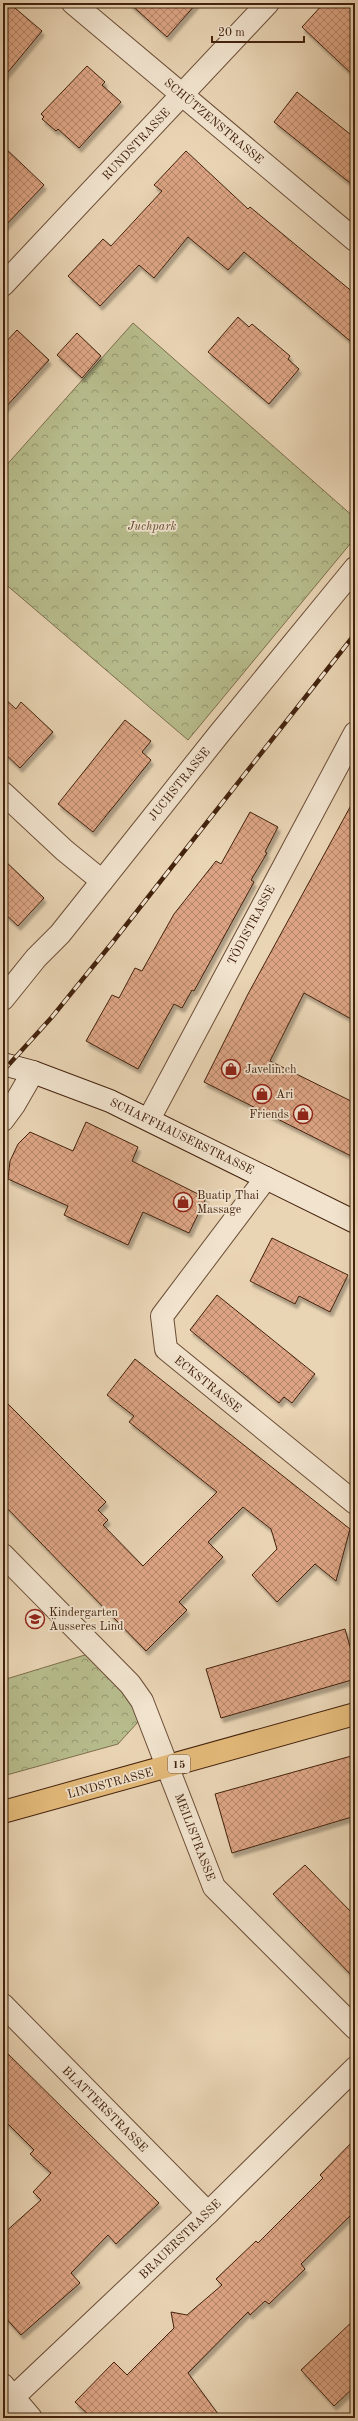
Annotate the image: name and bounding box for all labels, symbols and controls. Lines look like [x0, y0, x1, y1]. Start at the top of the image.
scale bar [212, 18, 304, 44]
text: 20 m [218, 27, 245, 39]
street label: SCHÜTZENSTRASSE [162, 74, 268, 167]
street label: RUNDSTRASSE [101, 107, 173, 183]
park label: Juchpark [128, 521, 176, 533]
street label: JUCHSTRASSE [147, 746, 213, 823]
street label: TÖDISTRASSE [222, 882, 278, 967]
shop icon: Javelin.ch [220, 1058, 242, 1080]
place label: Javelin.ch [245, 1064, 297, 1076]
shop icon: Ari [251, 1083, 273, 1105]
place label: Ari [276, 1089, 293, 1101]
street label: SCHAFFHAUSERSTRASSE [108, 1097, 255, 1177]
shop icon: Friends [292, 1103, 314, 1125]
place label: Friends [249, 1109, 289, 1121]
place label: Buatip Thai Massage [197, 1190, 259, 1216]
shop icon: Buatip Thai Massage [172, 1191, 194, 1213]
street label: ECKSTRASSE [172, 1354, 243, 1415]
place label: Kindergarten Äusseres Lind [49, 1607, 124, 1633]
school or university icon: Kindergarten Äusseres Lind [24, 1608, 46, 1630]
road number: 15 [168, 1755, 190, 1773]
street label: LINDSTRASSE [66, 1767, 154, 1801]
street label: MEILISTRASSE [172, 1792, 216, 1883]
street label: BLATTERSTRASSE [59, 2065, 149, 2155]
street label: BRAUERSTRASSE [138, 2198, 224, 2282]

